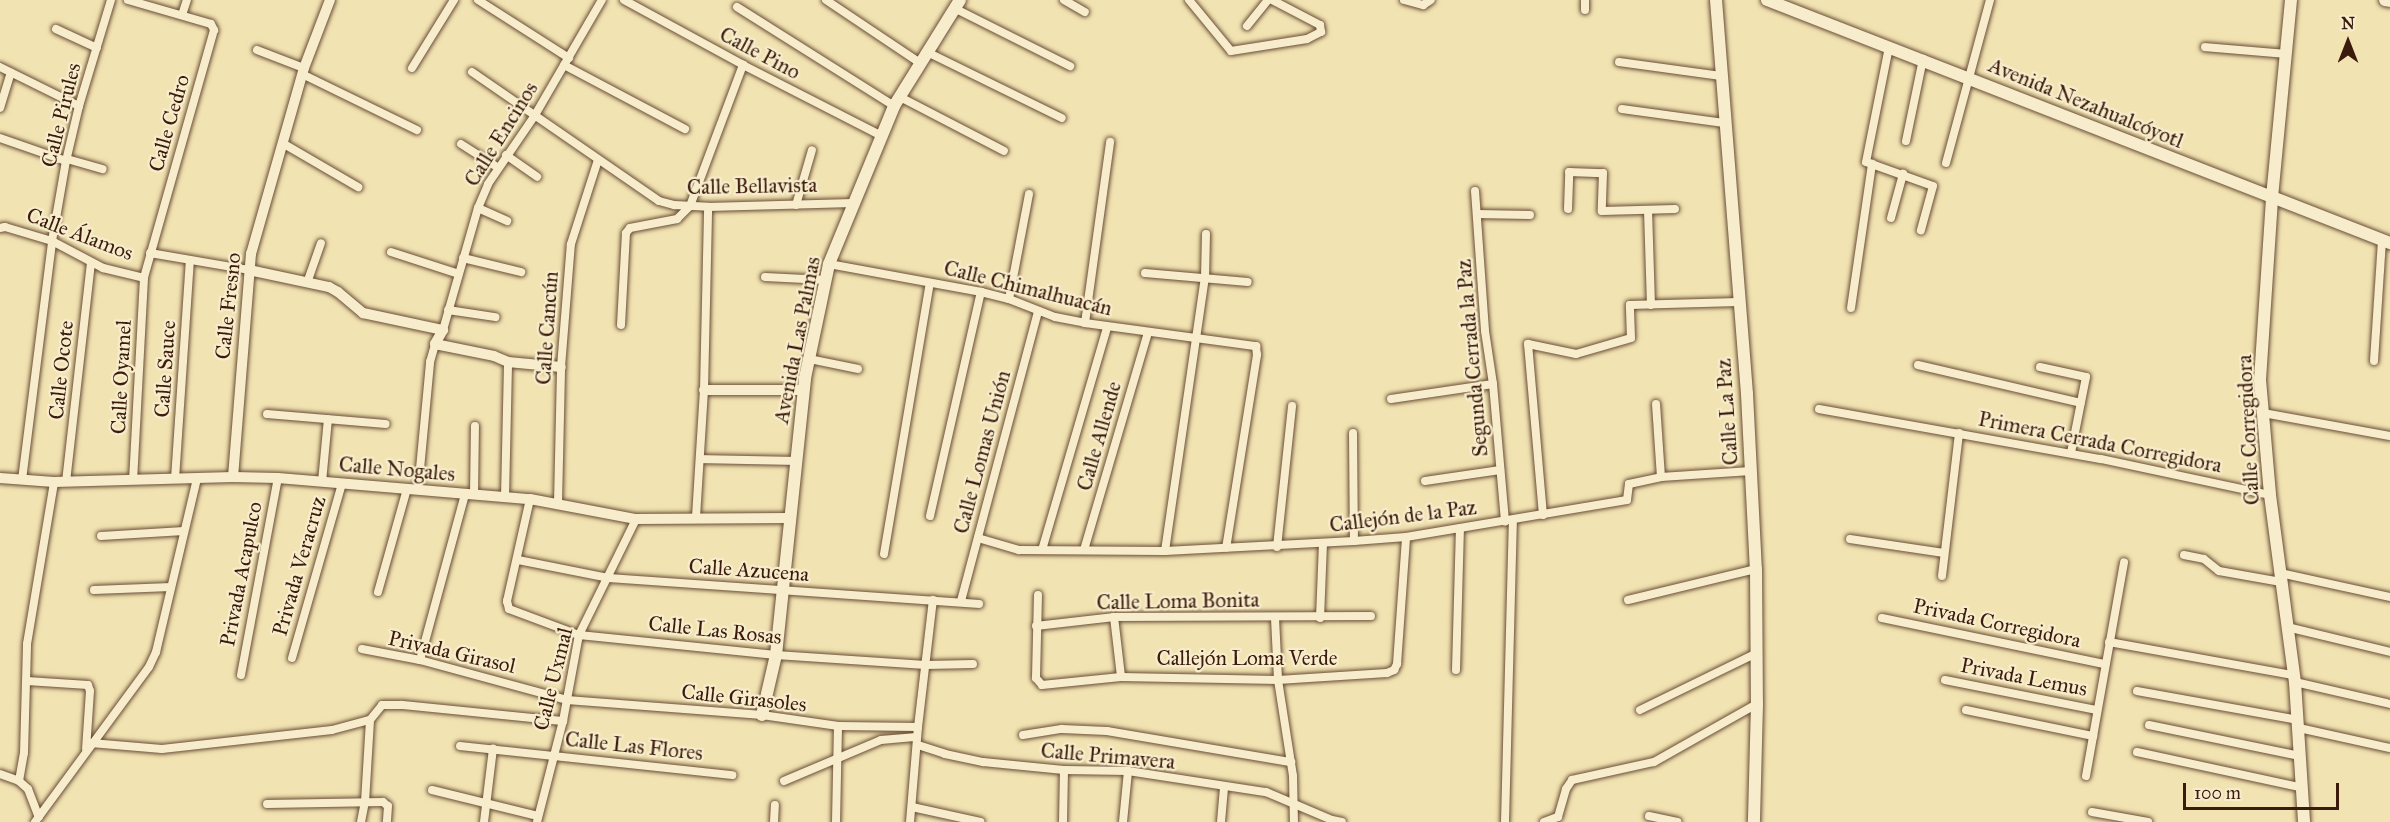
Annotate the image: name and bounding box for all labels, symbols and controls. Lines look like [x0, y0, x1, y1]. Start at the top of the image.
north arrow [2318, 12, 2378, 72]
text: N [2341, 14, 2355, 33]
street label: Calle Pino [715, 21, 805, 85]
street label: Avenida Nezahualcóyotl [1985, 52, 2187, 154]
street label: Calle Pirules [36, 60, 86, 170]
street label: Calle Cedro [143, 72, 195, 174]
street label: Calle Encinos [459, 77, 543, 191]
street label: Calle Bellavista [687, 172, 817, 200]
street label: Calle Álamos [23, 202, 137, 266]
street label: Calle Fresno [210, 251, 246, 361]
street label: Avenida Las Palmas [768, 254, 826, 426]
street label: Calle Chimalhuacán [941, 255, 1115, 321]
street label: Segunda Cerrada la Paz [1451, 258, 1493, 458]
street label: Calle Cancún [530, 270, 564, 386]
street label: Calle Ocote [43, 319, 79, 421]
street label: Calle Oyamel [105, 319, 137, 435]
street label: Calle Sauce [149, 319, 181, 419]
street label: Calle Corregidora [2231, 354, 2265, 506]
street label: Calle La Paz [1711, 358, 1743, 466]
street label: Calle Lomas Unión [948, 368, 1016, 536]
street label: Calle Allende [1071, 378, 1127, 494]
street label: Primera Cerrada Corregidora [1976, 406, 2224, 478]
street label: Calle Nogales [338, 451, 456, 487]
street label: Privada Veracruz [267, 493, 331, 639]
street label: Callejón de la Paz [1328, 494, 1478, 538]
street label: Privada Acapulco [215, 500, 267, 648]
street label: Calle Azucena [688, 553, 810, 587]
street label: Calle Loma Bonita [1096, 587, 1260, 615]
street label: Privada Corregidora [1911, 593, 2083, 653]
street label: Calle Las Rosas [647, 610, 783, 650]
street label: Privada Girasol [386, 625, 518, 679]
street label: Calle Uxmal [528, 625, 578, 733]
street label: Callejón Loma Verde [1156, 645, 1338, 671]
street label: Privada Lemus [1958, 652, 2090, 702]
street label: Calle Girasoles [680, 679, 808, 717]
street label: Calle Las Flores [564, 726, 704, 766]
street label: Calle Primavera [1040, 738, 1176, 774]
scale bar [2186, 771, 2342, 809]
text: 100 m [2194, 782, 2241, 804]

